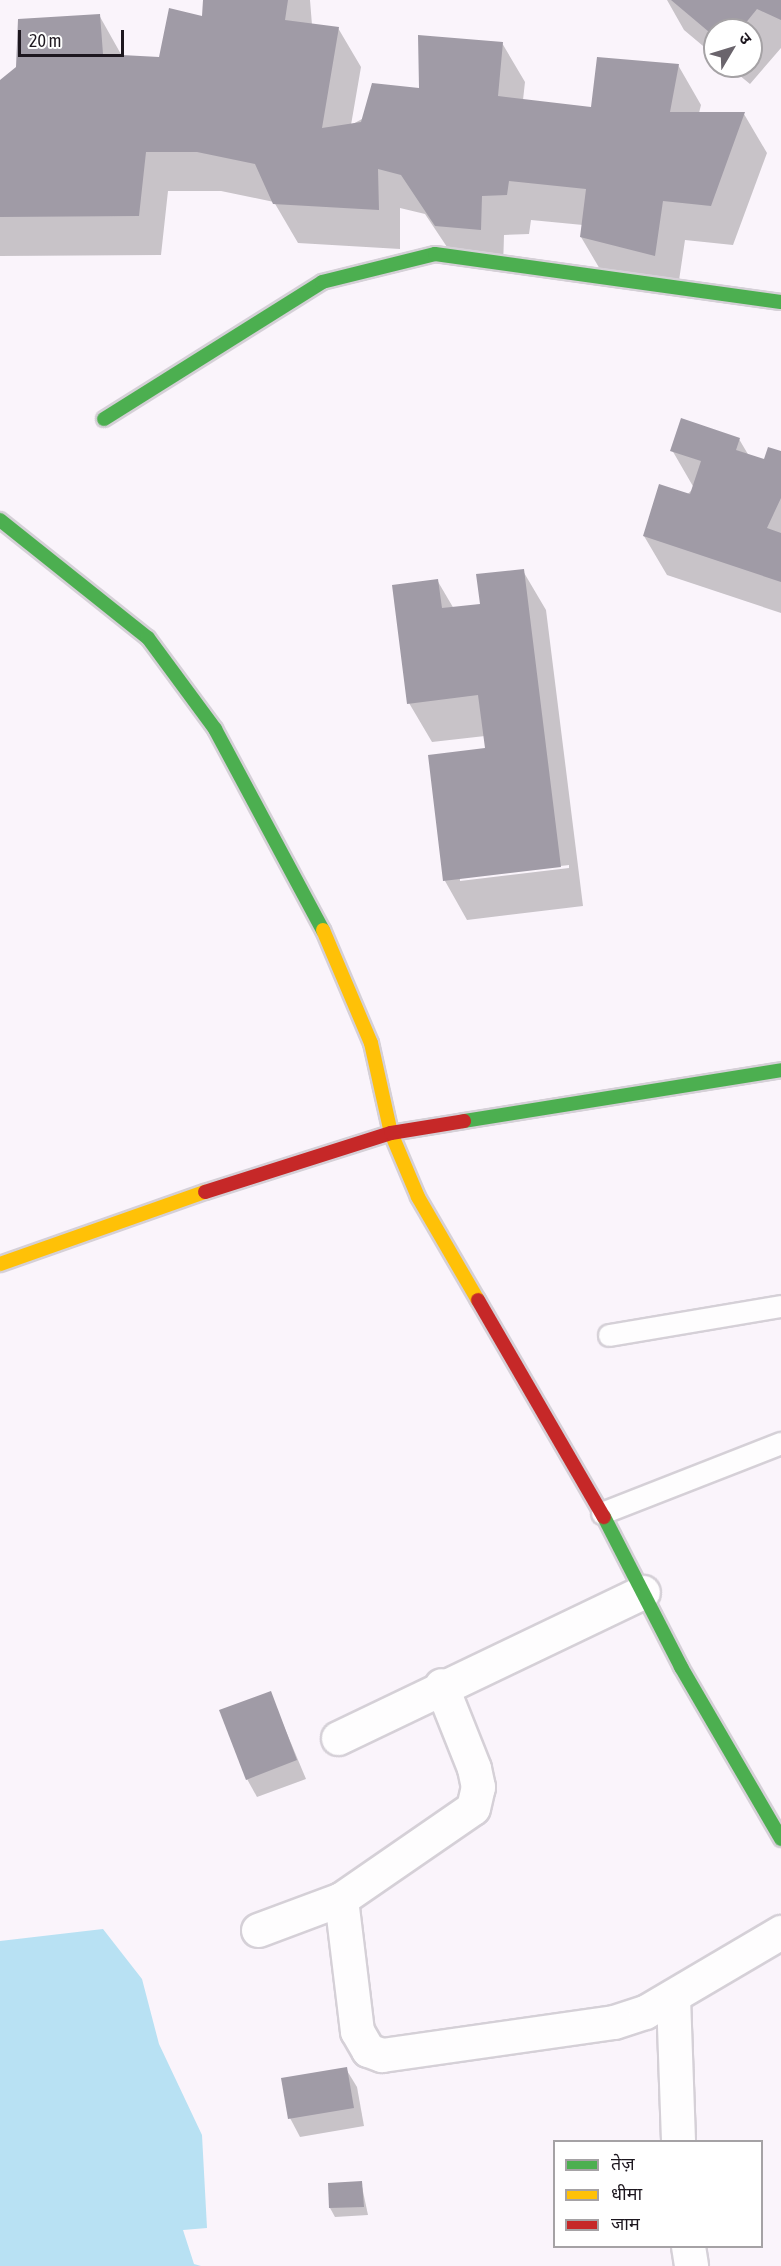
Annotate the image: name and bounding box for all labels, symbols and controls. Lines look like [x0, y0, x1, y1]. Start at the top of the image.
scale bar [21, 18, 128, 56]
north arrow [703, 18, 763, 78]
text: उ [736, 29, 756, 47]
text: 20 m [29, 30, 61, 51]
legend [553, 2140, 763, 2248]
text: तेज़ [611, 2153, 635, 2174]
text: धीमा [611, 2183, 642, 2204]
text: जाम [611, 2213, 640, 2234]

